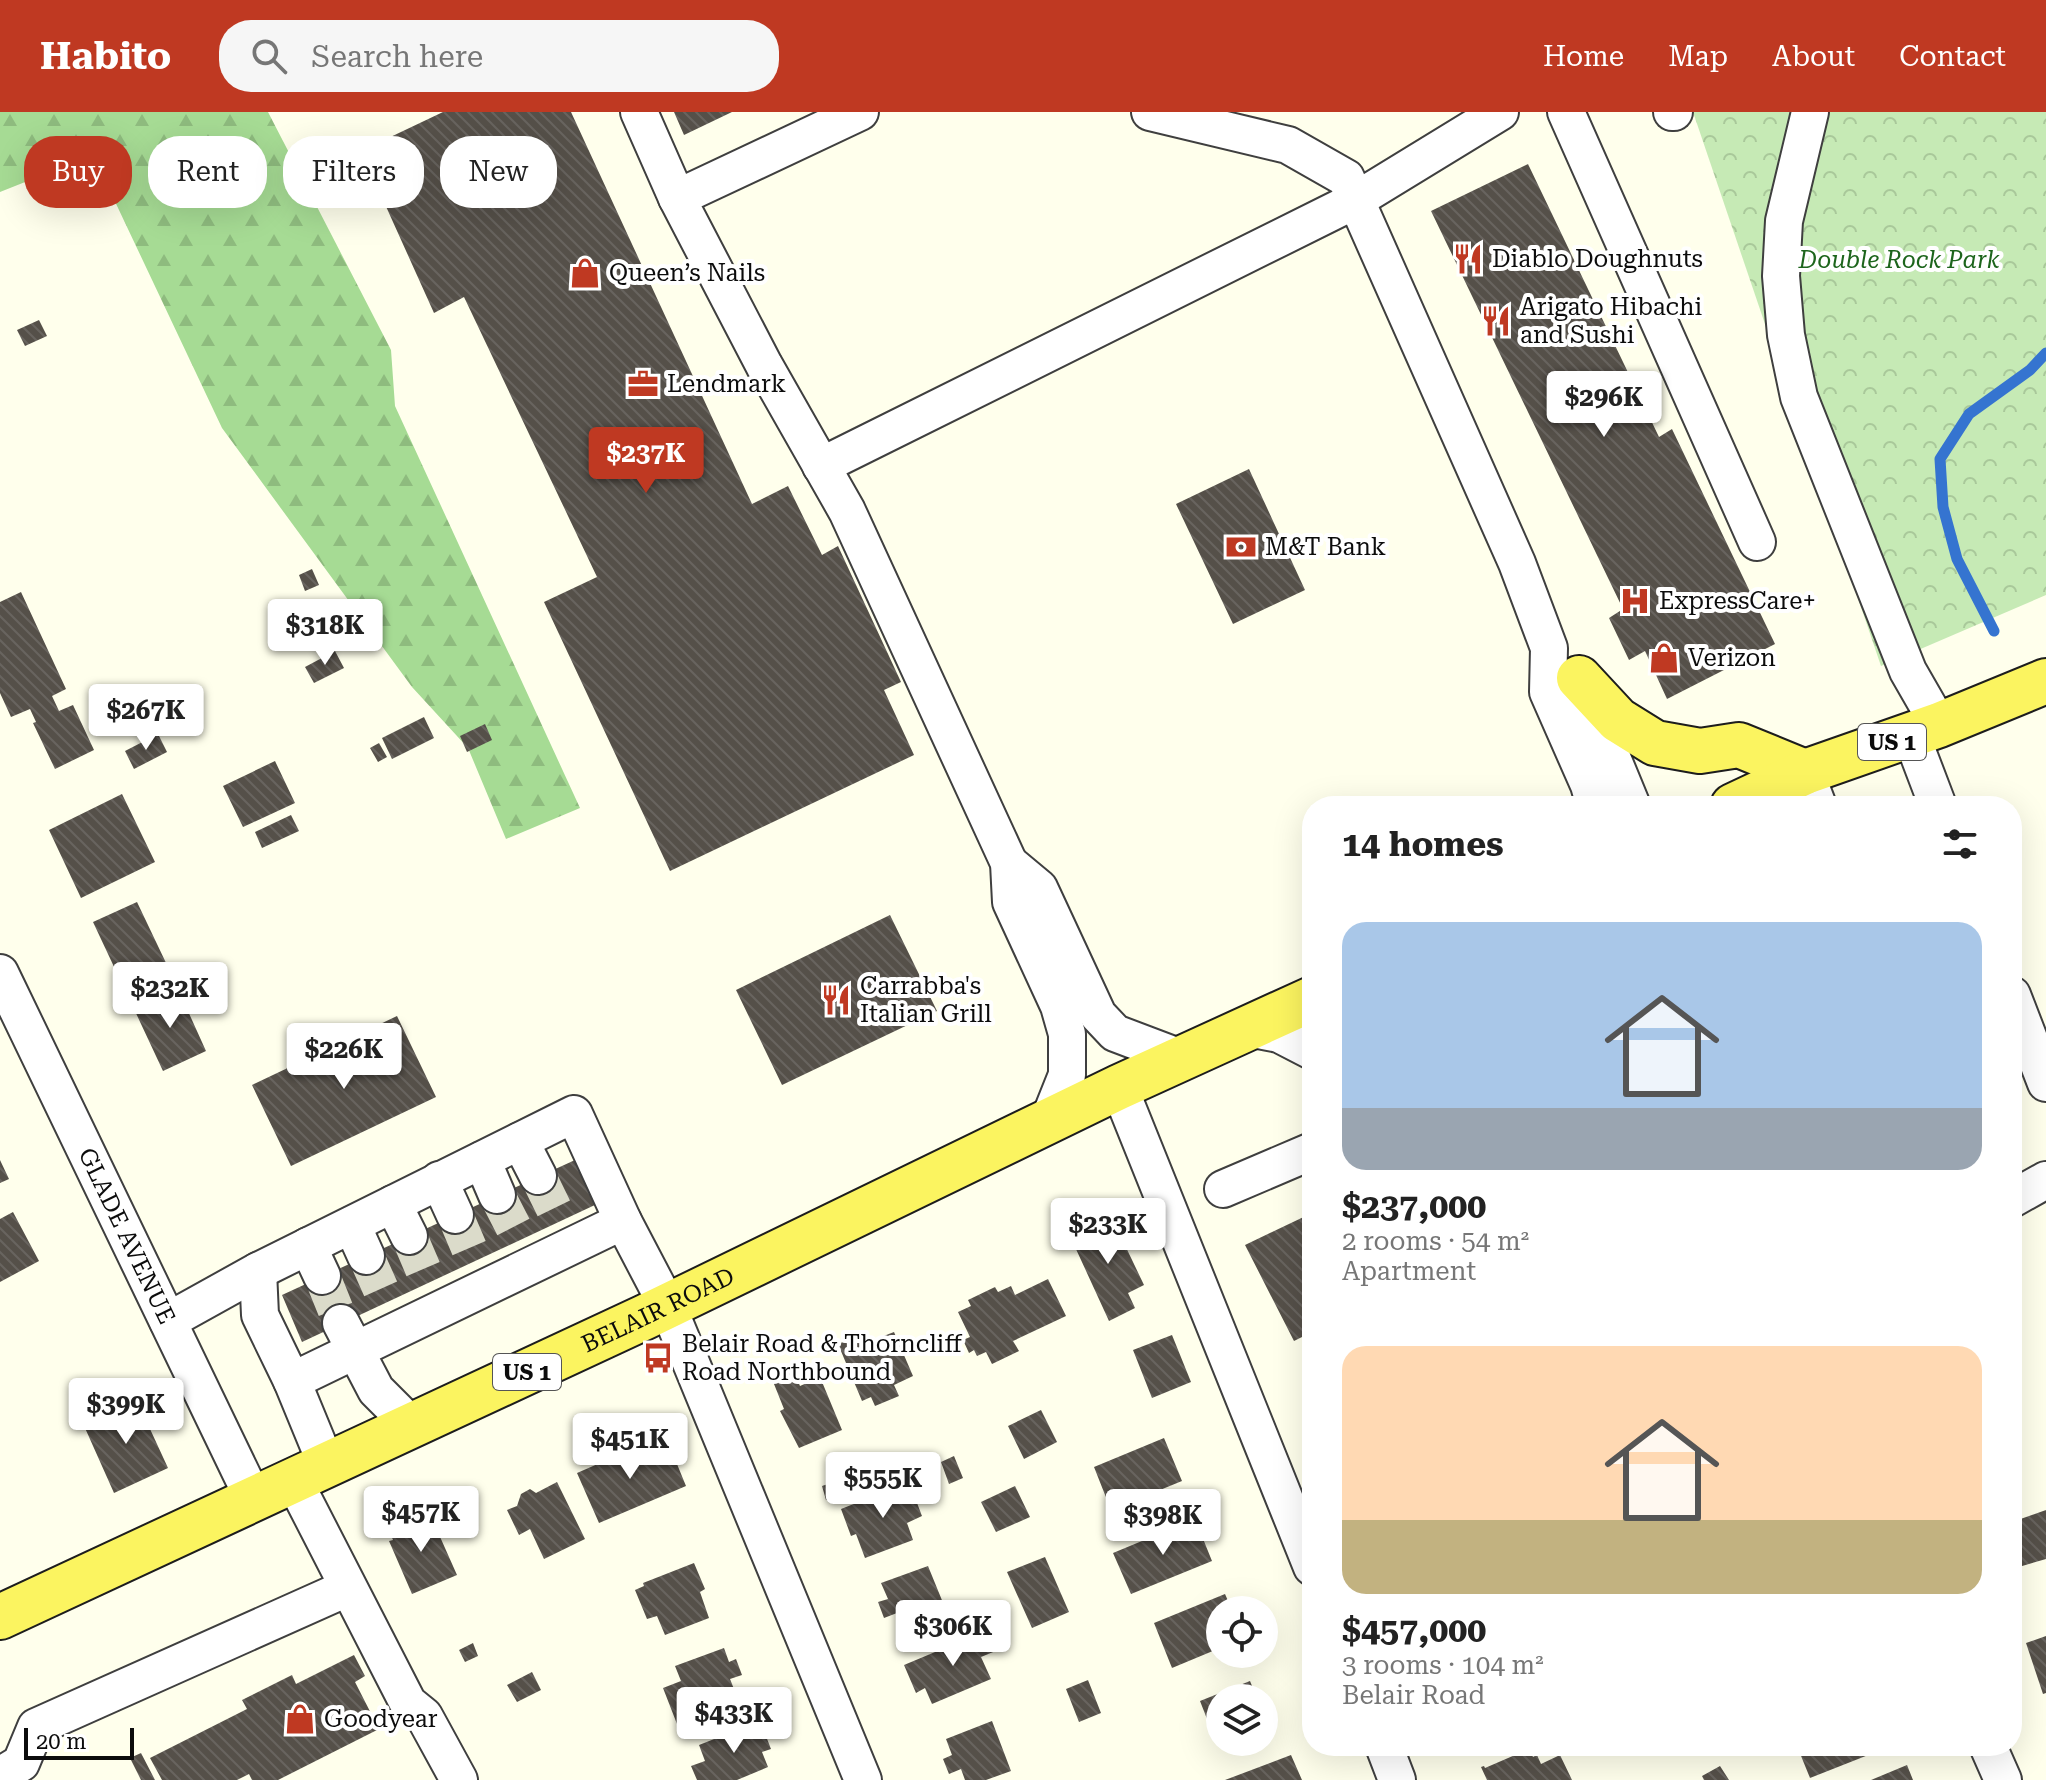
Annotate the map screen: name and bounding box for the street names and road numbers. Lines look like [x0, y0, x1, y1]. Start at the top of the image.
road number: US 1 [1858, 724, 1926, 760]
street label: GLADE AVENUE [73, 1144, 181, 1329]
street label: BELAIR ROAD [577, 1262, 739, 1358]
road number: US 1 [493, 1354, 561, 1390]

